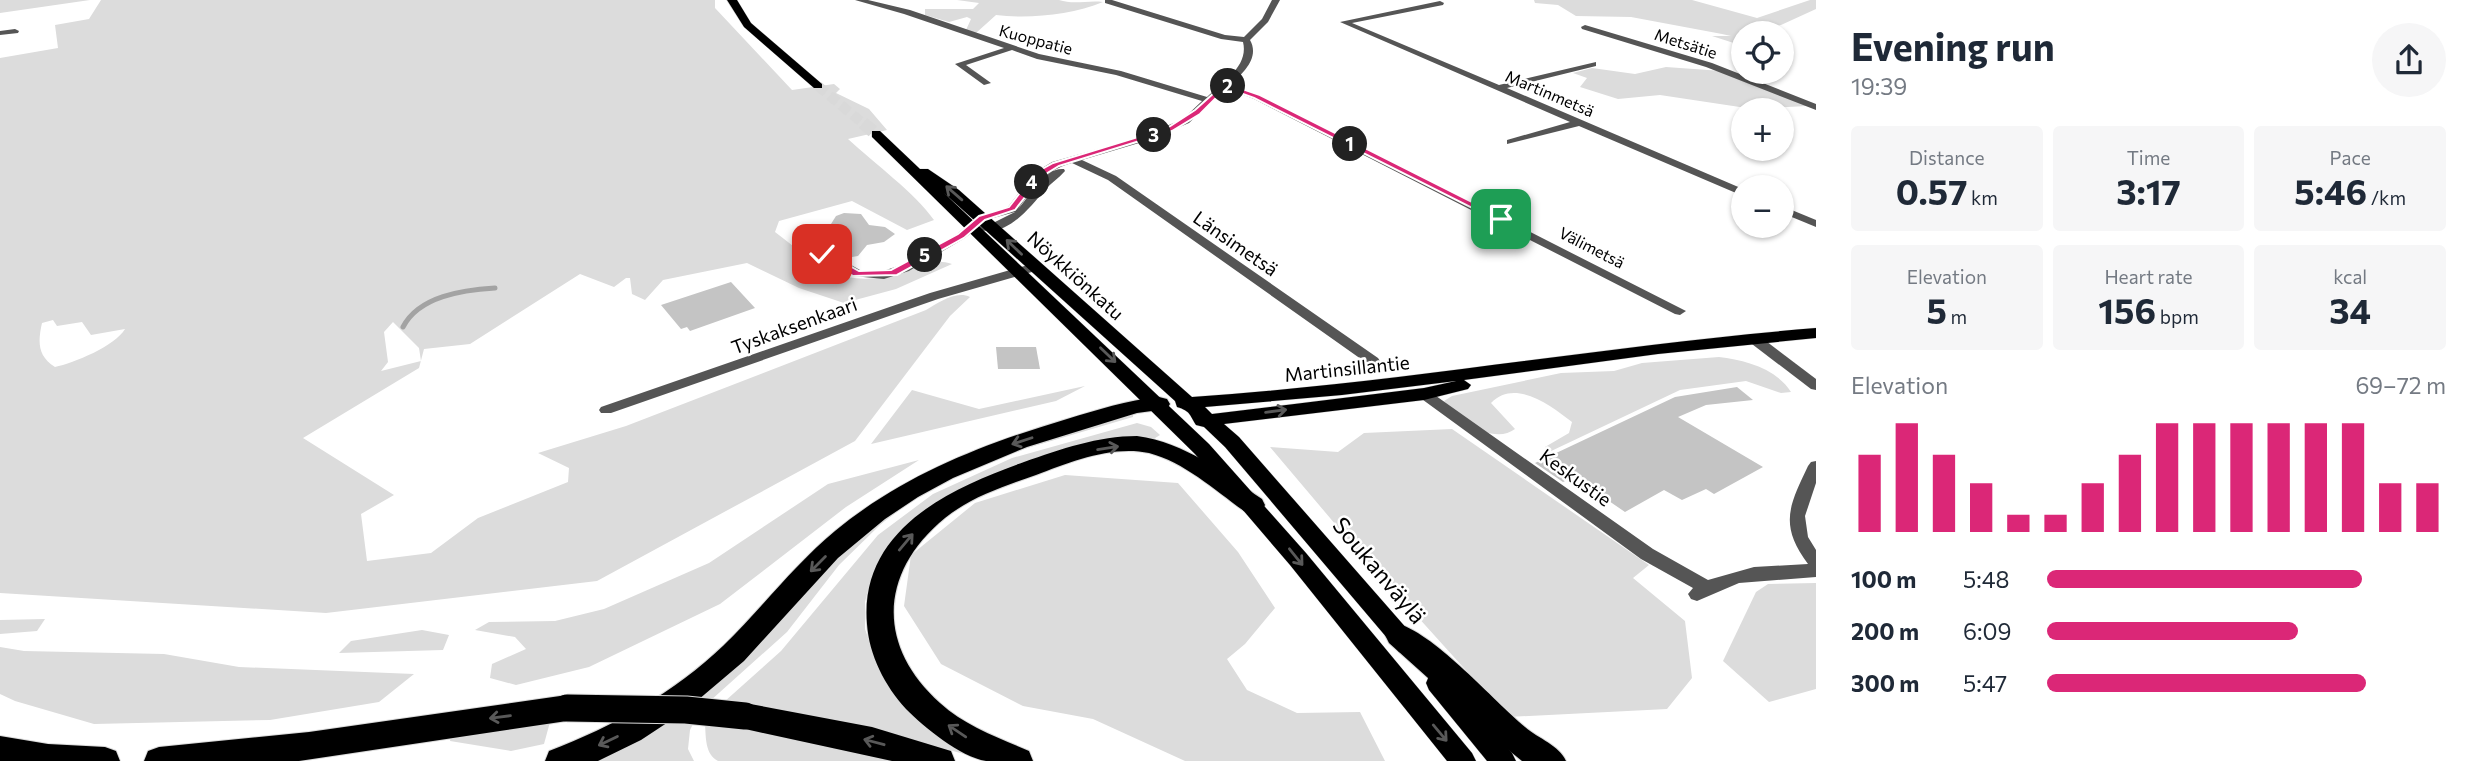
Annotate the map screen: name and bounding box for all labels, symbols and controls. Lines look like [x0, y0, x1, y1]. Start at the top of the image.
street label: Kuoppatie [997, 20, 1075, 58]
map controls [1731, 21, 1794, 238]
button: locate [1731, 21, 1794, 84]
text: Evening run [1851, 22, 2055, 69]
button: share [2372, 23, 2446, 97]
street label: Metsätie [1652, 24, 1720, 62]
street label: Martinmetsä [1503, 66, 1597, 120]
pin: 2 [1210, 68, 1246, 104]
text: 19:39 [1851, 72, 1907, 100]
text: 2 [1222, 74, 1233, 97]
button: + [1731, 98, 1794, 161]
pin: 3 [1136, 118, 1172, 152]
text: 3 [1148, 123, 1159, 146]
pin: 1 [1332, 127, 1368, 162]
text: 1 [1345, 132, 1354, 155]
text: Distance [1909, 146, 1985, 169]
text: Time [2127, 146, 2170, 169]
text: Pace [2330, 146, 2371, 169]
pin: 4 [1014, 164, 1050, 200]
text: 0.57 [1896, 169, 1967, 212]
text: 3:17 [2116, 169, 2181, 212]
text: 5:46 [2294, 169, 2367, 212]
text: 4 [1026, 170, 1037, 193]
button: − [1731, 175, 1794, 238]
one-way arrow [945, 185, 963, 201]
text: km [1967, 186, 1998, 209]
text: /km [2367, 186, 2406, 209]
pin [1471, 189, 1531, 249]
icon: arrive [1482, 200, 1520, 238]
street label: Länsimetsä [1189, 206, 1283, 280]
street label: Välimetsä [1556, 222, 1628, 272]
pin [792, 224, 852, 284]
street label: Nöykkiönkatu [1023, 226, 1129, 324]
icon: check [803, 235, 841, 273]
pin: 5 [908, 238, 942, 272]
one-way arrow [1005, 239, 1023, 255]
text: 5 [919, 243, 930, 266]
text: Elevation [1907, 265, 1987, 288]
text: Heart rate [2104, 265, 2193, 288]
text: kcal [2333, 265, 2367, 288]
text: 5 [1927, 288, 1947, 331]
text: 156 [2098, 288, 2156, 331]
text: 34 [2329, 288, 2371, 331]
street label: Tyskaksenkaari [728, 292, 860, 358]
text: m [1947, 305, 1967, 328]
text: bpm [2156, 305, 2199, 328]
one-way arrow [1099, 347, 1116, 364]
street label: Martinsillantie [1283, 350, 1411, 386]
text: Elevation [1851, 371, 1948, 399]
text: 69–72 m [2355, 371, 2446, 399]
one-way arrow [1264, 405, 1287, 418]
one-way arrow [1011, 435, 1033, 448]
one-way arrow [1096, 441, 1119, 454]
street label: Keskustie [1536, 443, 1616, 511]
street label: Soukanväylä [1327, 511, 1433, 629]
one-way arrow [898, 533, 914, 551]
one-way arrow [1289, 548, 1304, 566]
one-way arrow [810, 555, 827, 572]
text: 100 m [1851, 565, 1916, 593]
text: 5:48 [1963, 565, 2009, 593]
text: 200 m [1851, 617, 1919, 645]
text: 6:09 [1963, 617, 2011, 645]
text: 300 m [1851, 669, 1919, 697]
text: 5:47 [1963, 669, 2007, 697]
one-way arrow [489, 710, 511, 723]
one-way arrow [948, 724, 967, 738]
one-way arrow [1432, 724, 1448, 742]
one-way arrow [598, 734, 619, 748]
one-way arrow [864, 735, 886, 748]

